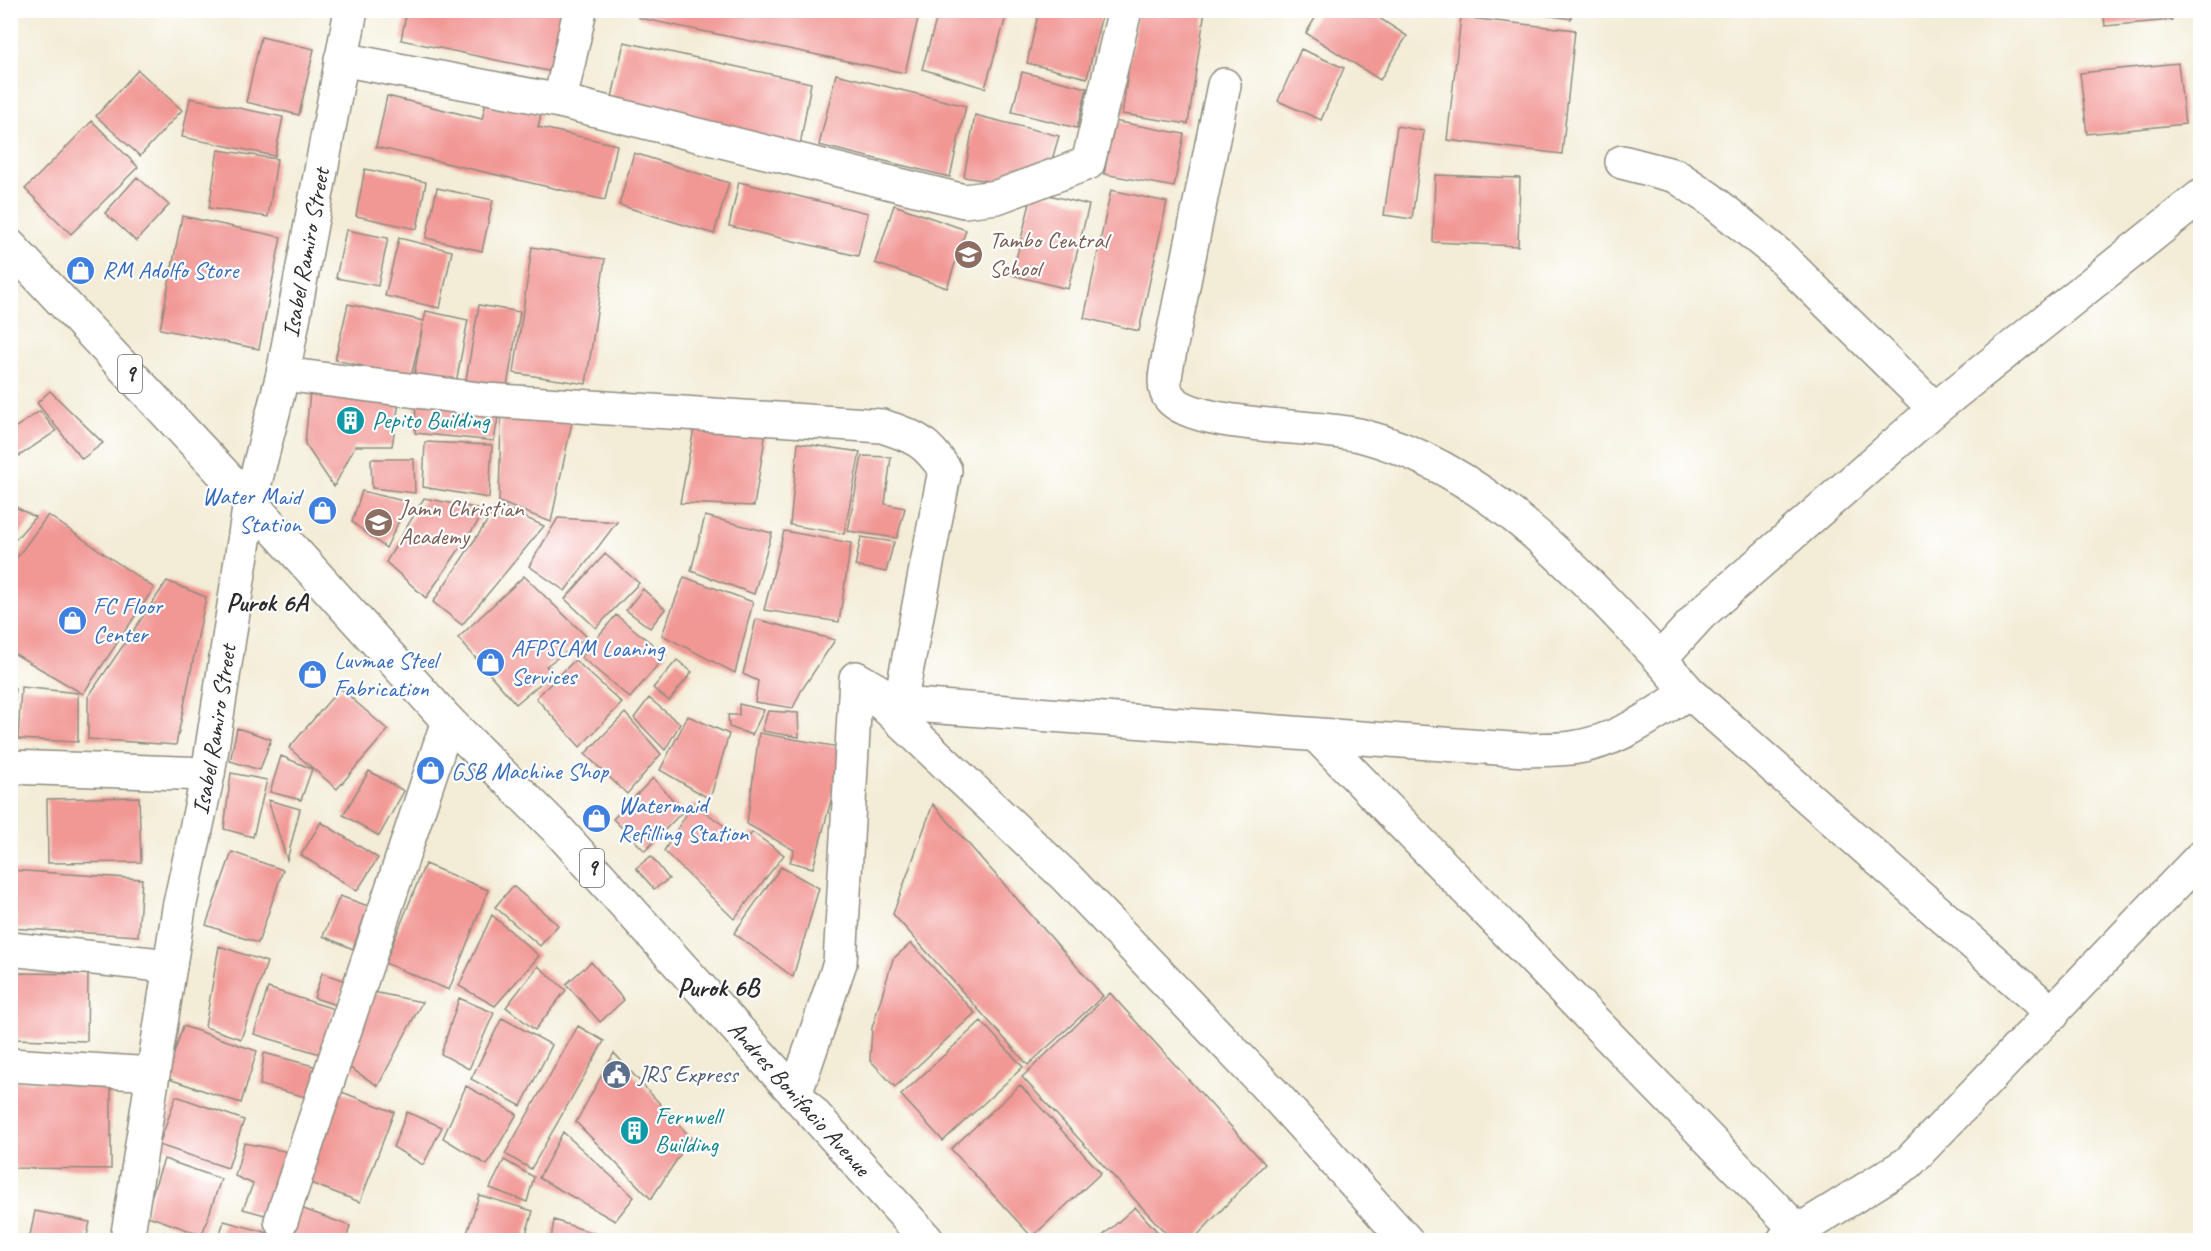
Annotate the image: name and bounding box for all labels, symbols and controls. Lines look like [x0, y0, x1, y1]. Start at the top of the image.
street label: Isabel Ramiro Street [275, 164, 337, 340]
place label: Tambo Central School [989, 225, 1112, 283]
school or university icon: Tambo Central School [952, 238, 984, 270]
shop icon: RM Adolfo Store [65, 254, 97, 286]
place label: RM Adolfo Store [102, 255, 240, 285]
road number: 9 [118, 355, 142, 393]
building icon: Pepito Building [335, 404, 367, 436]
place label: Pepito Building [372, 405, 491, 435]
place label: Water Maid Station [202, 481, 305, 539]
place label: Jamn Christian Academy [398, 493, 525, 551]
shop icon: Water Maid Station [306, 494, 338, 526]
school or university icon: Jamn Christian Academy [362, 506, 394, 538]
district label: Purok 6A [226, 586, 309, 619]
place label: FC Floor Center [93, 591, 164, 649]
shop icon: FC Floor Center [56, 604, 88, 636]
place label: AFPSLAM Loaning Services [511, 633, 666, 691]
street label: Isabel Ramiro Street [185, 641, 243, 817]
place label: Luvmae Steel Fabrication [334, 645, 441, 703]
shop icon: AFPSLAM Loaning Services [474, 646, 506, 678]
shop icon: Luvmae Steel Fabrication [297, 658, 329, 690]
shop icon: GSB Machine Shop [414, 755, 446, 787]
place label: GSB Machine Shop [451, 756, 610, 786]
place label: Watermaid Refilling Station [618, 790, 750, 848]
shop icon: Watermaid Refilling Station [581, 803, 613, 835]
road number: 9 [580, 849, 604, 887]
district label: Purok 6B [677, 971, 761, 1004]
street label: Andres Bonifacio Avenue [722, 1014, 879, 1184]
public building icon: JRS Express [601, 1058, 633, 1090]
place label: JRS Express [637, 1059, 739, 1089]
place label: Fernwell Building [655, 1101, 725, 1159]
building icon: Fernwell Building [618, 1114, 650, 1146]

